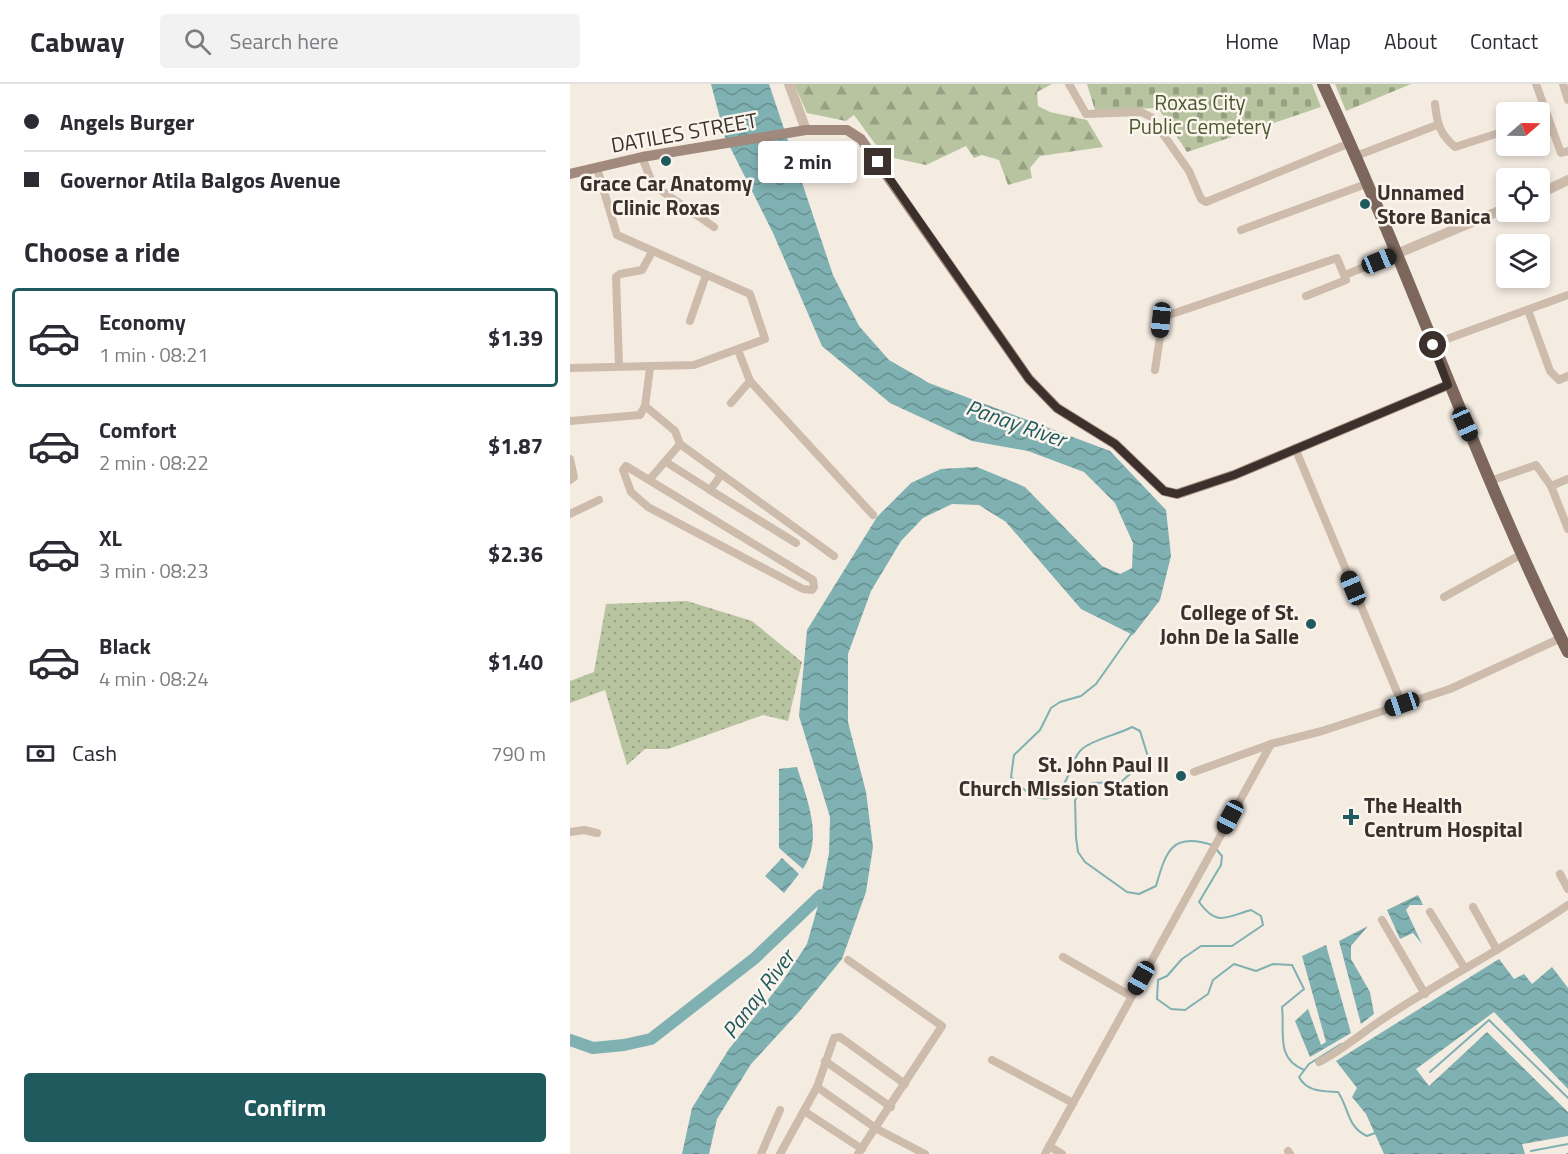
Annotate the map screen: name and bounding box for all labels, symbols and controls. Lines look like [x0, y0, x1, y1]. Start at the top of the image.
search box [160, 14, 580, 68]
text: Cabway [30, 20, 124, 63]
text: Search here [229, 24, 339, 58]
icon: search [181, 25, 214, 58]
text: Home [1225, 25, 1279, 57]
text: Map [1312, 25, 1351, 57]
text: About [1384, 25, 1437, 57]
text: Contact [1470, 25, 1538, 57]
park label: Roxas City Public Cemetery [1128, 86, 1272, 142]
north arrow [1496, 102, 1550, 156]
map controls [1496, 102, 1550, 288]
street label: DATILES STREET [608, 103, 760, 161]
text: Angels Burger [60, 105, 194, 139]
callout: 2 min [758, 141, 857, 183]
text: 2 min [783, 146, 832, 177]
route end [864, 148, 891, 175]
marker: Grace Car Anatomy Clinic Roxas [659, 154, 673, 168]
text: Governor Atila Balgos Avenue [60, 163, 341, 197]
place label: Grace Car Anatomy Clinic Roxas [580, 167, 753, 223]
button: locate [1496, 168, 1550, 222]
place label: Unnamed Store Banica [1377, 176, 1491, 232]
marker: Unnamed Store Banica [1358, 197, 1372, 211]
text: Choose a ride [24, 231, 180, 272]
button: layers [1496, 234, 1550, 288]
car [1359, 246, 1399, 276]
car [1150, 301, 1172, 339]
text: Economy [99, 305, 186, 339]
icon: car [27, 311, 81, 365]
text: $1.39 [488, 321, 543, 355]
route start [1419, 331, 1446, 358]
text: 1 min · 08:21 [99, 339, 209, 370]
water label: Panay River [961, 390, 1073, 457]
car [1449, 404, 1481, 444]
text: Comfort [99, 413, 177, 447]
icon: car [27, 419, 81, 473]
text: $1.87 [488, 429, 543, 463]
text: 2 min · 08:22 [99, 447, 209, 478]
text: XL [99, 521, 122, 555]
icon: car [27, 527, 81, 581]
text: $2.36 [488, 537, 543, 571]
text: 3 min · 08:23 [99, 555, 209, 586]
car [1338, 568, 1368, 608]
place label: College of St. John De la Salle [1160, 596, 1299, 652]
marker: College of St. John De la Salle [1304, 617, 1318, 631]
text: Black [99, 629, 151, 663]
icon: car [27, 635, 81, 689]
text: $1.40 [488, 645, 543, 679]
text: 4 min · 08:24 [99, 663, 209, 694]
car [1382, 690, 1422, 718]
text: Cash [72, 736, 117, 770]
icon: cash [24, 737, 57, 770]
text: 790 m [491, 738, 546, 769]
place label: St. John Paul II Church MIssion Station [959, 748, 1169, 804]
marker: St. John Paul II Church MIssion Station [1174, 769, 1188, 783]
place label: The Health Centrum Hospital [1364, 789, 1523, 845]
car [1214, 797, 1246, 837]
marker: The Health Centrum Hospital [1342, 808, 1360, 826]
water label: Panay River [713, 940, 805, 1046]
car [1124, 958, 1158, 998]
button: Confirm [24, 1073, 546, 1142]

